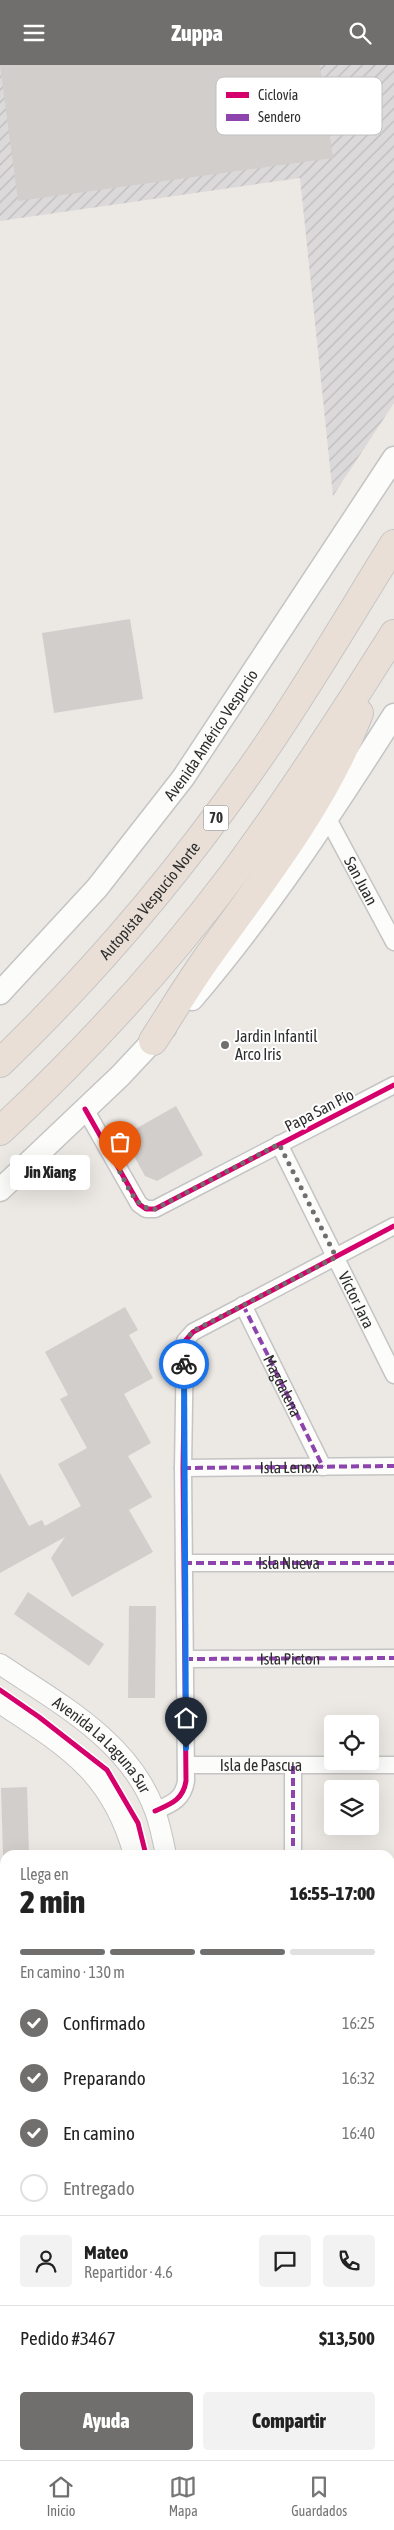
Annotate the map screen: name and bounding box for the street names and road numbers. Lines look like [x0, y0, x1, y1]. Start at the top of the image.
street label: Avenida Américo Vespucio [160, 666, 261, 804]
road number: 70 [204, 805, 228, 831]
street label: Autopista Vespucio Norte [96, 838, 203, 963]
street label: San Juan [341, 853, 381, 908]
street label: Papa San Pío [281, 1085, 357, 1136]
street label: Víctor Jara [335, 1269, 378, 1331]
street label: Magdalena [260, 1352, 306, 1419]
street label: Isla Lenox [260, 1458, 319, 1476]
street label: Isla Nueva [258, 1554, 320, 1572]
street label: Isla Picton [260, 1649, 320, 1668]
street label: Avenida La Laguna Sur [50, 1693, 155, 1796]
street label: Isla de Pascua [220, 1756, 302, 1774]

